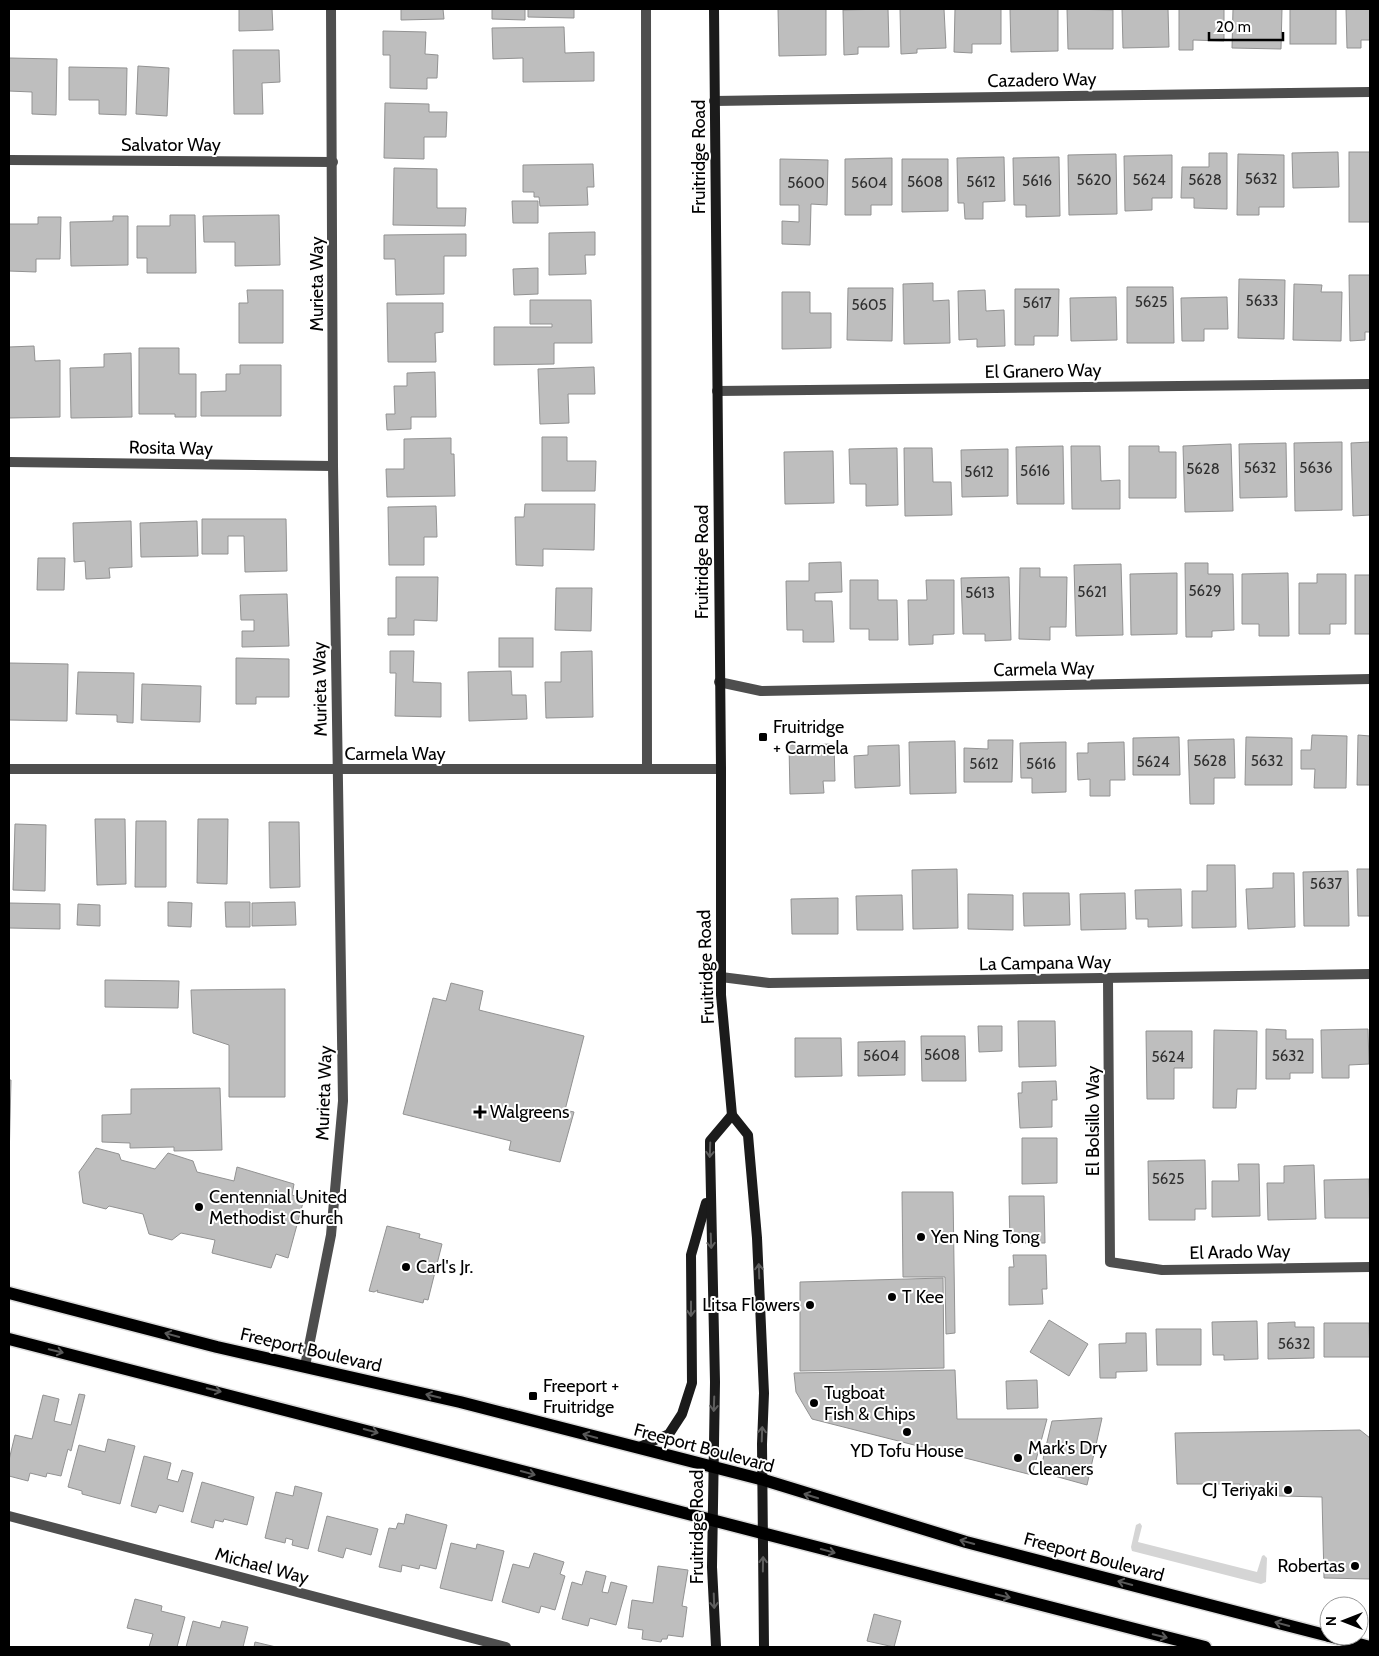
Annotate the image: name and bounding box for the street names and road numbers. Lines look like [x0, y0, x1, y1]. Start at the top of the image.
street label: Cazadero Way [987, 68, 1097, 92]
street label: Fruitridge Road [688, 100, 710, 214]
street label: Salvator Way [121, 134, 221, 156]
street label: Murieta Way [306, 237, 328, 332]
street label: El Granero Way [984, 359, 1102, 383]
street label: Rosita Way [129, 436, 213, 460]
street label: Fruitridge Road [691, 505, 713, 619]
street label: Murieta Way [308, 641, 332, 737]
street label: Carmela Way [993, 657, 1095, 681]
street label: Carmela Way [344, 743, 446, 765]
street label: Fruitridge Road [693, 909, 719, 1025]
street label: La Campana Way [979, 951, 1111, 975]
street label: Murieta Way [311, 1045, 337, 1141]
street label: El Bolsillo Way [1082, 1066, 1104, 1176]
street label: El Arado Way [1189, 1240, 1291, 1264]
street label: Freeport Boulevard [238, 1323, 384, 1377]
street label: Freeport Boulevard [631, 1419, 777, 1477]
street label: Fruitridge Road [686, 1470, 708, 1584]
street label: Freeport Boulevard [1021, 1528, 1167, 1586]
street label: Michael Way [213, 1543, 311, 1589]

